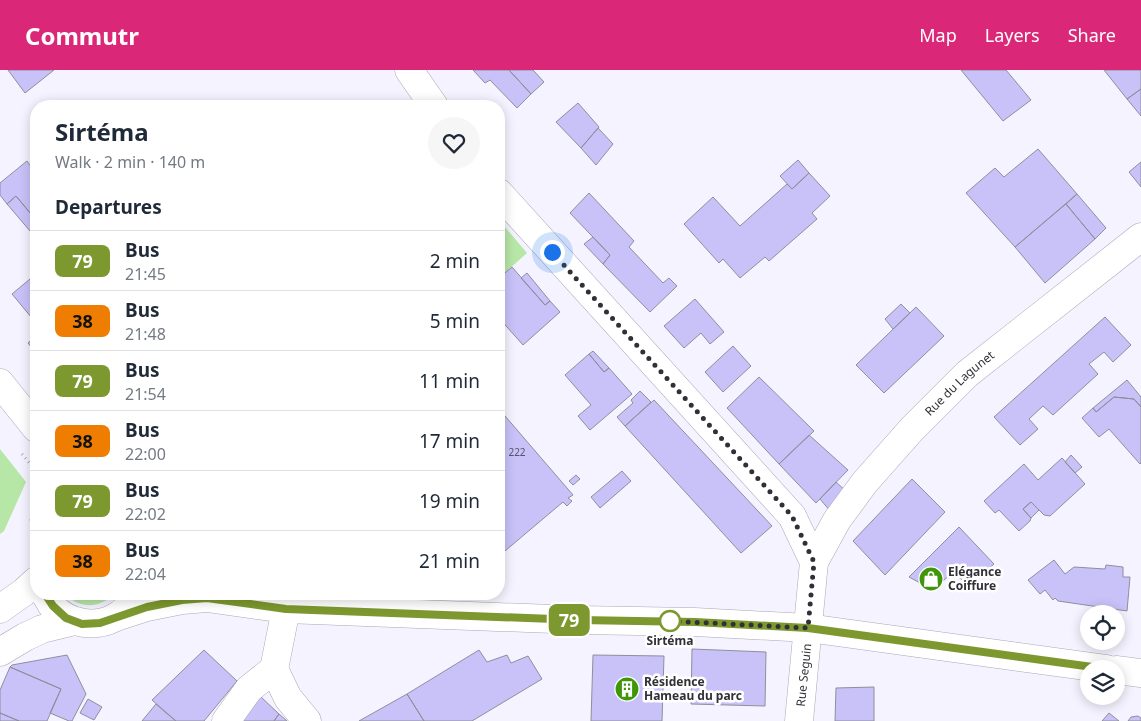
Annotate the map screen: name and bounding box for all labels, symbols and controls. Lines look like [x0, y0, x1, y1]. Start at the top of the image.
text: Commutr [25, 19, 139, 52]
text: Map [919, 23, 957, 47]
text: Layers [985, 23, 1040, 47]
text: Share [1068, 23, 1116, 47]
text: Sirtéma [55, 115, 149, 148]
button: heart [428, 117, 480, 169]
text: Walk · 2 min · 140 m [55, 151, 205, 173]
text: Departures [55, 194, 162, 220]
text: Bus [125, 237, 160, 263]
your location [540, 240, 565, 265]
text: 2 min [430, 248, 480, 274]
text: 79 [72, 249, 93, 273]
text: 21:45 [125, 263, 166, 285]
text: Bus [125, 297, 160, 323]
text: 5 min [430, 308, 480, 334]
text: 38 [72, 309, 93, 333]
text: 21:48 [125, 323, 166, 345]
street label: Rue du Lagunet [921, 346, 998, 419]
text: Bus [125, 357, 160, 383]
text: 11 min [419, 368, 480, 394]
text: 79 [72, 369, 93, 393]
text: 21:54 [125, 383, 166, 405]
text: Bus [125, 417, 160, 443]
text: 17 min [419, 428, 480, 454]
text: 38 [72, 429, 93, 453]
text: 22:00 [125, 443, 166, 465]
house number: 222 [508, 445, 526, 459]
text: Bus [125, 477, 160, 503]
text: 19 min [419, 488, 480, 514]
text: 79 [72, 489, 93, 513]
text: 22:02 [125, 503, 166, 525]
text: Bus [125, 537, 160, 563]
text: 21 min [419, 548, 480, 574]
text: 38 [72, 549, 93, 573]
text: 22:04 [125, 563, 166, 585]
place label: Elégance Coiffure [948, 563, 1001, 594]
shop icon: Elégance Coiffure [918, 566, 944, 592]
line badge: 79 [546, 604, 592, 636]
map controls [1080, 605, 1125, 705]
button: locate [1080, 605, 1125, 650]
text: 79 [559, 608, 579, 632]
marker: Sirtéma [659, 610, 681, 632]
place label: Sirtéma [647, 632, 693, 649]
street label: Rue Seguin [792, 643, 815, 707]
button: layers [1080, 660, 1125, 705]
place label: Résidence Hameau du parc [644, 673, 742, 704]
building icon: Résidence Hameau du parc [614, 676, 640, 702]

